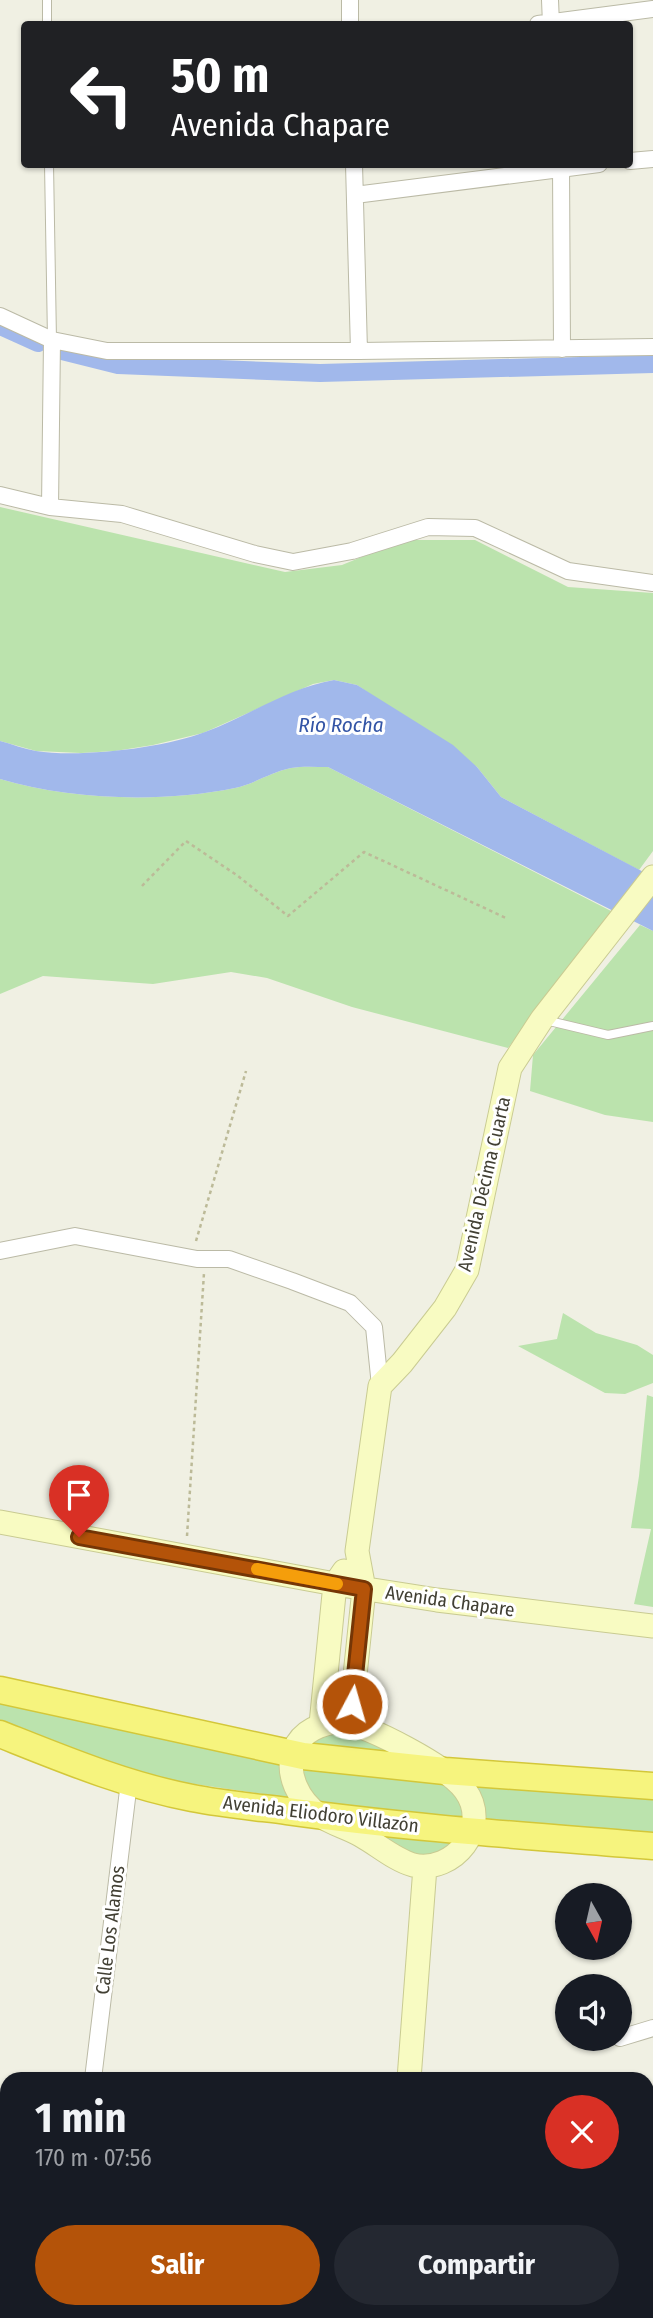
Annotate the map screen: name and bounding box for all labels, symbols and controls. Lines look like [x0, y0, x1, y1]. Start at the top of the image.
text: 50 m [171, 46, 269, 105]
icon: left [56, 49, 147, 140]
text: Avenida Chapare [171, 106, 390, 144]
water label: Río Rocha [298, 712, 384, 738]
street label: Avenida Décima Cuarta [453, 1094, 515, 1274]
pin [49, 1465, 109, 1537]
icon: arrive [60, 1476, 98, 1514]
street label: Avenida Chapare [384, 1581, 516, 1621]
position arrow [315, 1667, 389, 1741]
street label: Avenida Eliodoro Villazón [222, 1791, 420, 1837]
street label: Calle Los Alamos [91, 1864, 129, 1996]
north arrow [555, 1883, 632, 1960]
map controls [555, 1883, 632, 2051]
button: sound [555, 1974, 632, 2051]
text: 1 min [35, 2093, 126, 2143]
button: close [545, 2095, 619, 2169]
text: 170 m · 07:56 [35, 2144, 152, 2172]
button: Salir [35, 2225, 320, 2305]
button: Compartir [334, 2225, 619, 2305]

